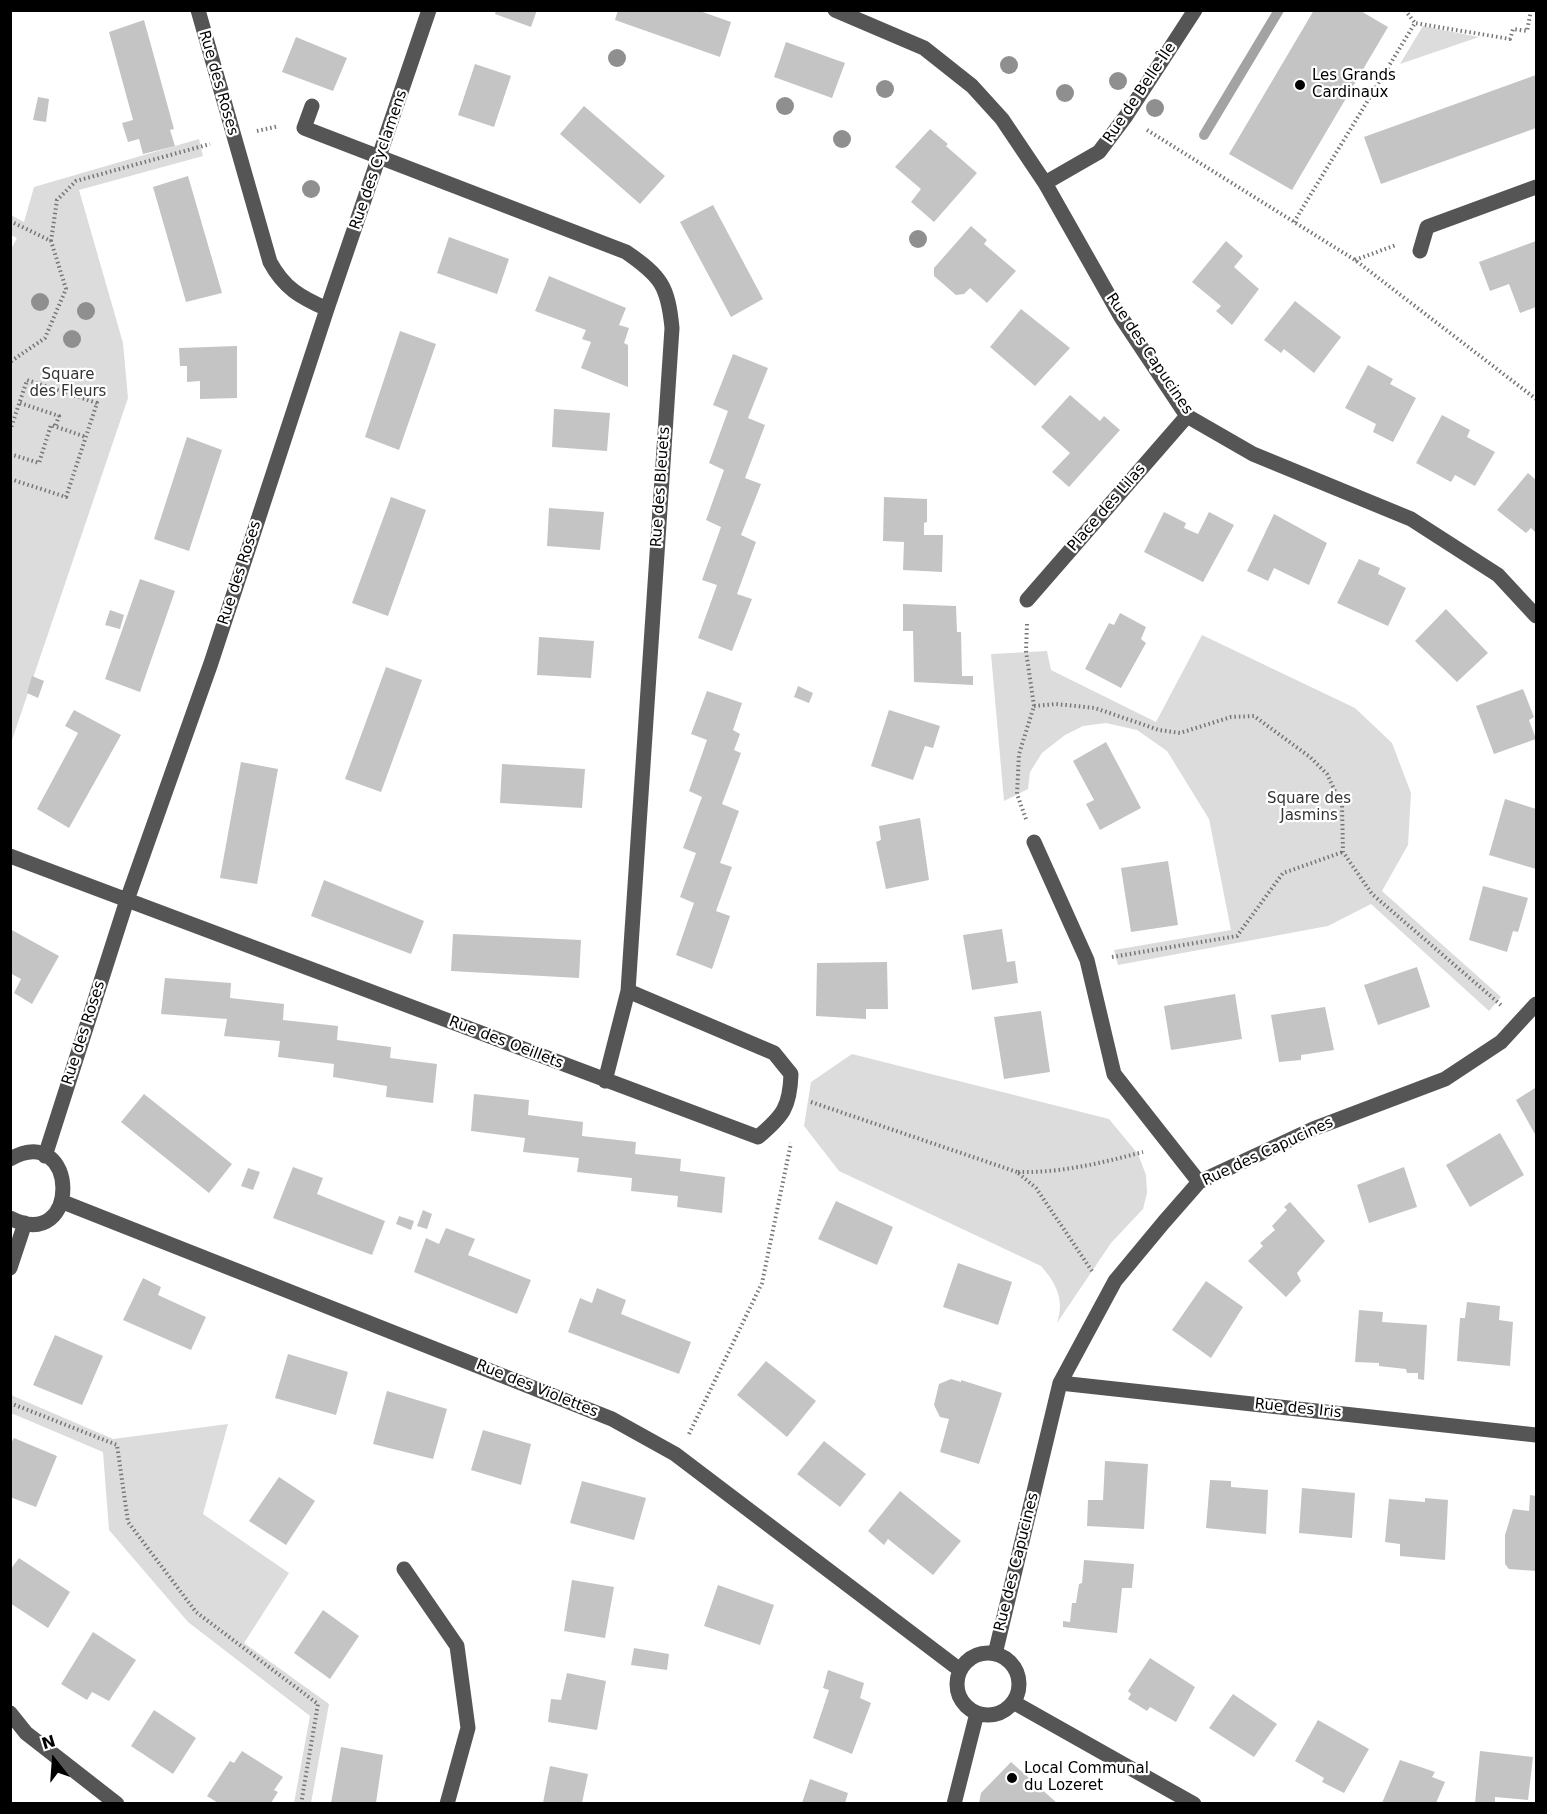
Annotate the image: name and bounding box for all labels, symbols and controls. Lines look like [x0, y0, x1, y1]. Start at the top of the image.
street label: Rue des Roses [194, 28, 242, 138]
street label: Rue de Belle-Île [1100, 39, 1180, 147]
place label: Les Grands Cardinaux [1312, 67, 1396, 102]
marker: Les Grands Cardinaux [1293, 78, 1307, 92]
street label: Rue des Cyclamens [347, 88, 411, 232]
street label: Rue des Capucines [1102, 290, 1196, 418]
park label: Square des Fleurs [30, 366, 106, 401]
street label: Rue des Bleuets [648, 426, 674, 548]
street label: Place des Lilas [1064, 461, 1150, 555]
street label: Rue des Roses [215, 519, 265, 627]
park label: Square des Jasmins [1267, 790, 1351, 825]
street label: Rue des Roses [59, 979, 109, 1087]
street label: Rue des Oeillets [446, 1013, 566, 1073]
street label: Rue des Capucines [1200, 1114, 1336, 1190]
street label: Rue des Violettes [473, 1356, 601, 1422]
street label: Rue des Iris [1254, 1395, 1342, 1423]
street label: Rue des Capucines [991, 1491, 1043, 1633]
north arrow [24, 1730, 84, 1790]
text: N [39, 1731, 58, 1753]
place label: Local Communal du Lozeret [1024, 1760, 1149, 1795]
marker: Local Communal du Lozeret [1005, 1771, 1019, 1785]

